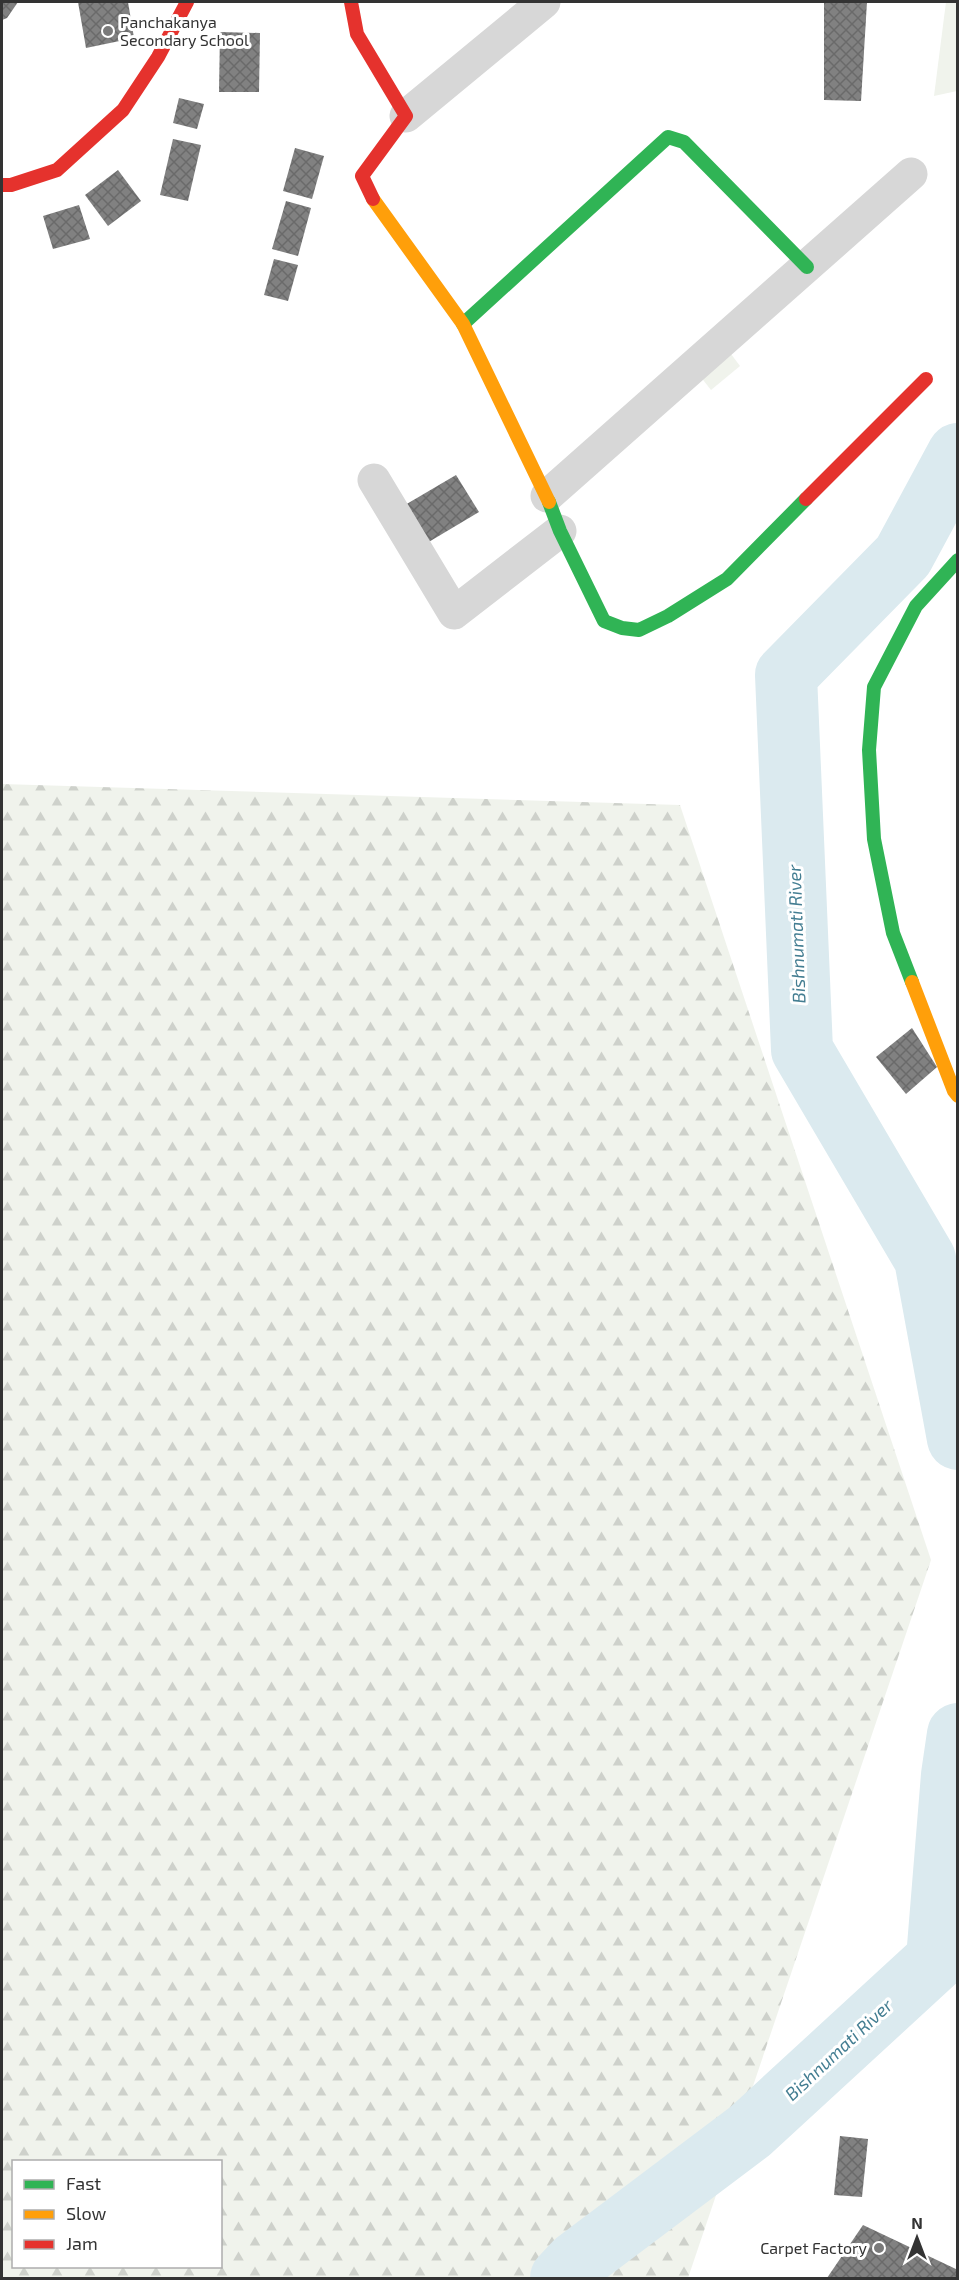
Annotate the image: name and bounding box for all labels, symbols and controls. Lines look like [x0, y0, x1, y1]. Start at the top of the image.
place label: Panchakanya Secondary School [120, 12, 249, 49]
marker: Panchakanya Secondary School [101, 24, 115, 38]
water label: Bishnumati River [783, 863, 809, 1004]
water label: Bishnumati River [780, 1993, 897, 2105]
legend [12, 2160, 222, 2268]
text: Fast [66, 2172, 101, 2194]
text: Slow [66, 2202, 107, 2224]
north arrow [887, 2208, 947, 2268]
text: N [911, 2213, 923, 2232]
text: Jam [66, 2232, 98, 2254]
place label: Carpet Factory [760, 2238, 868, 2257]
marker: Carpet Factory [872, 2241, 886, 2255]

